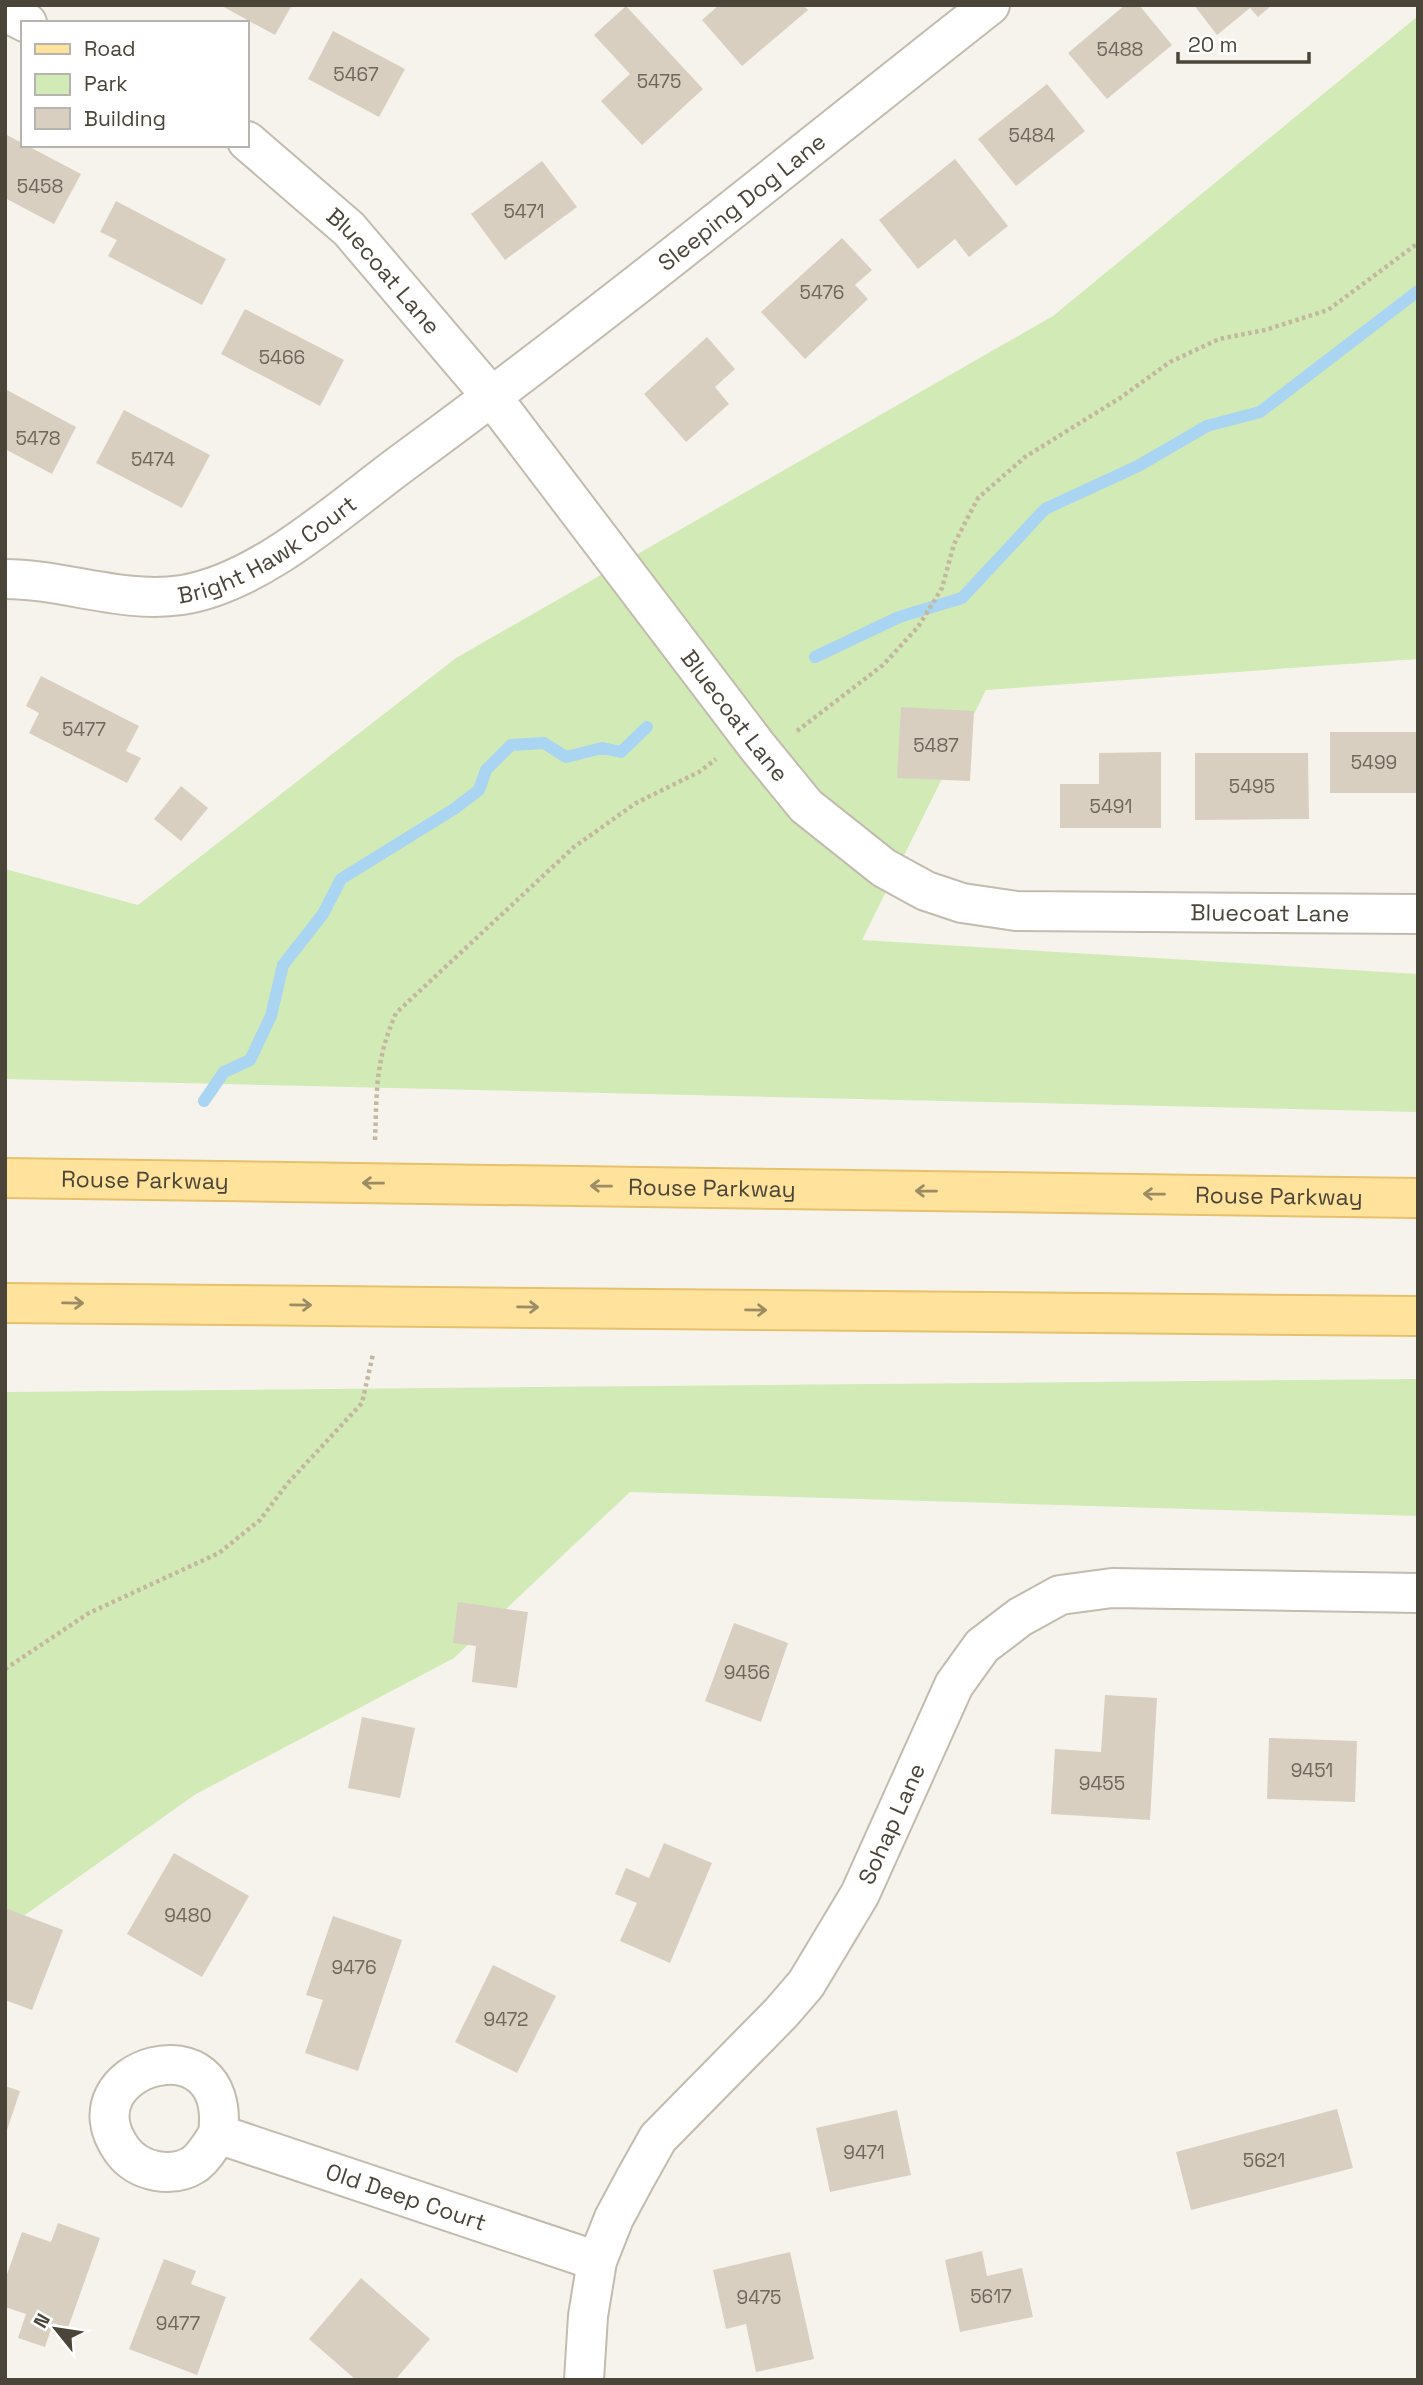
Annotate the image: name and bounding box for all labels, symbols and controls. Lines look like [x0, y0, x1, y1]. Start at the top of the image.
legend [21, 21, 248, 147]
scale bar [1178, 21, 1309, 65]
text: 20 m [1188, 31, 1238, 58]
text: Road [84, 35, 136, 62]
house number: 5488 [1097, 37, 1143, 62]
house number: 5467 [333, 62, 379, 87]
house number: 5475 [637, 69, 681, 94]
text: Park [84, 70, 128, 97]
text: Building [84, 105, 166, 132]
house number: 5484 [1009, 123, 1056, 148]
street label: Sleeping Dog Lane [652, 126, 832, 278]
house number: 5458 [17, 174, 63, 199]
house number: 5471 [503, 199, 545, 224]
street label: Bluecoat Lane [320, 201, 447, 341]
house number: 5476 [800, 280, 844, 305]
house number: 5466 [259, 345, 305, 370]
house number: 5478 [15, 426, 61, 451]
house number: 5474 [131, 447, 175, 472]
street label: Bright Hawk Court [175, 489, 363, 611]
street label: Bluecoat Lane [674, 644, 795, 788]
house number: 5477 [62, 717, 106, 742]
house number: 5487 [913, 733, 959, 758]
house number: 5499 [1351, 750, 1397, 775]
house number: 5495 [1229, 774, 1275, 799]
house number: 5491 [1090, 794, 1132, 819]
street label: Bluecoat Lane [1190, 897, 1350, 928]
street label: Rouse Parkway [61, 1164, 229, 1196]
street label: Rouse Parkway [628, 1172, 796, 1204]
one-way arrow [362, 1176, 385, 1190]
one-way arrow [589, 1179, 612, 1193]
street label: Rouse Parkway [1195, 1180, 1363, 1212]
one-way arrow [915, 1184, 938, 1197]
one-way arrow [1142, 1187, 1165, 1201]
one-way arrow [62, 1296, 85, 1310]
one-way arrow [289, 1298, 312, 1312]
one-way arrow [517, 1301, 540, 1314]
one-way arrow [744, 1303, 767, 1317]
house number: 9456 [724, 1660, 770, 1685]
street label: Sohap Lane [851, 1758, 932, 1889]
house number: 9451 [1291, 1758, 1333, 1783]
house number: 9455 [1079, 1771, 1125, 1796]
house number: 9480 [164, 1903, 212, 1928]
house number: 9476 [331, 1955, 377, 1980]
house number: 9472 [484, 2007, 528, 2032]
house number: 9471 [843, 2140, 885, 2165]
house number: 5621 [1243, 2148, 1285, 2173]
street label: Old Deep Court [322, 2156, 490, 2238]
house number: 5617 [970, 2284, 1012, 2309]
house number: 9475 [737, 2285, 782, 2310]
north arrow [21, 2294, 91, 2364]
text: N [28, 2309, 56, 2333]
house number: 9477 [156, 2311, 200, 2336]

